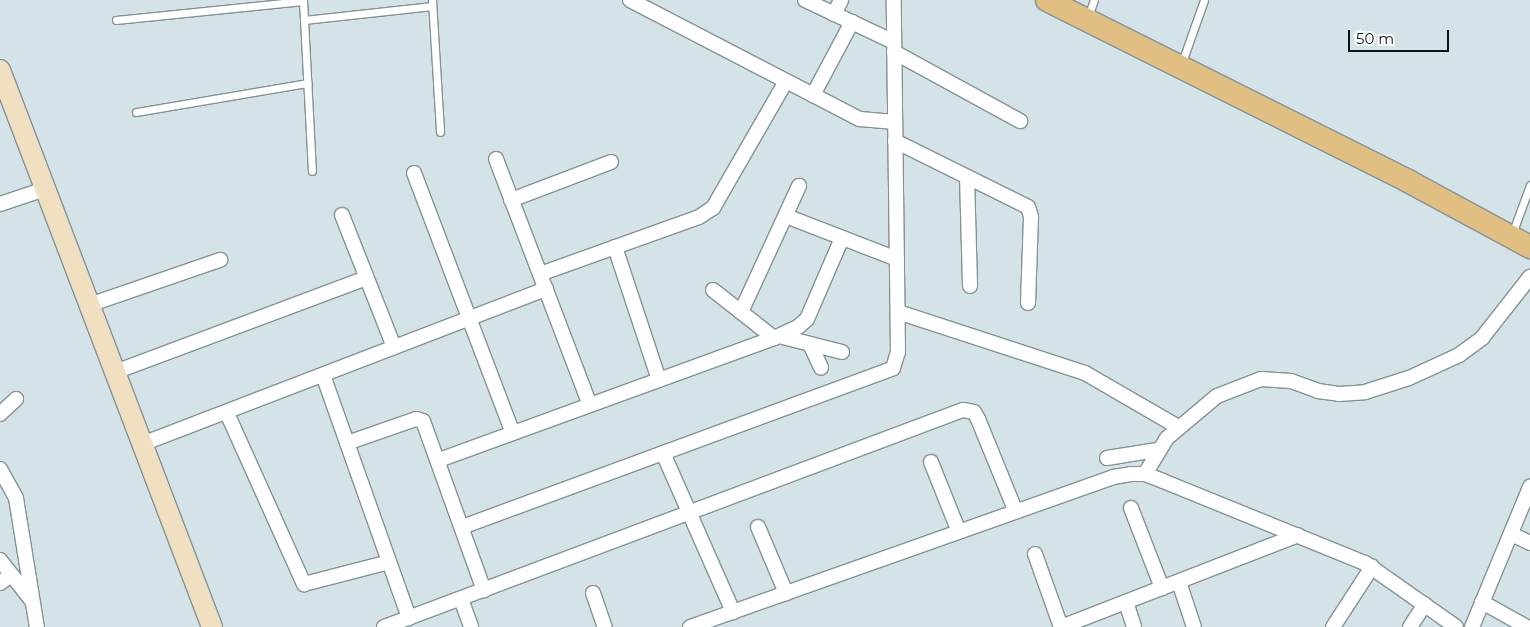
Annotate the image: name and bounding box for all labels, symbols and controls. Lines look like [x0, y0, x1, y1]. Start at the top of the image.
scale bar [1350, 20, 1451, 52]
text: 50 m [1356, 29, 1394, 48]

